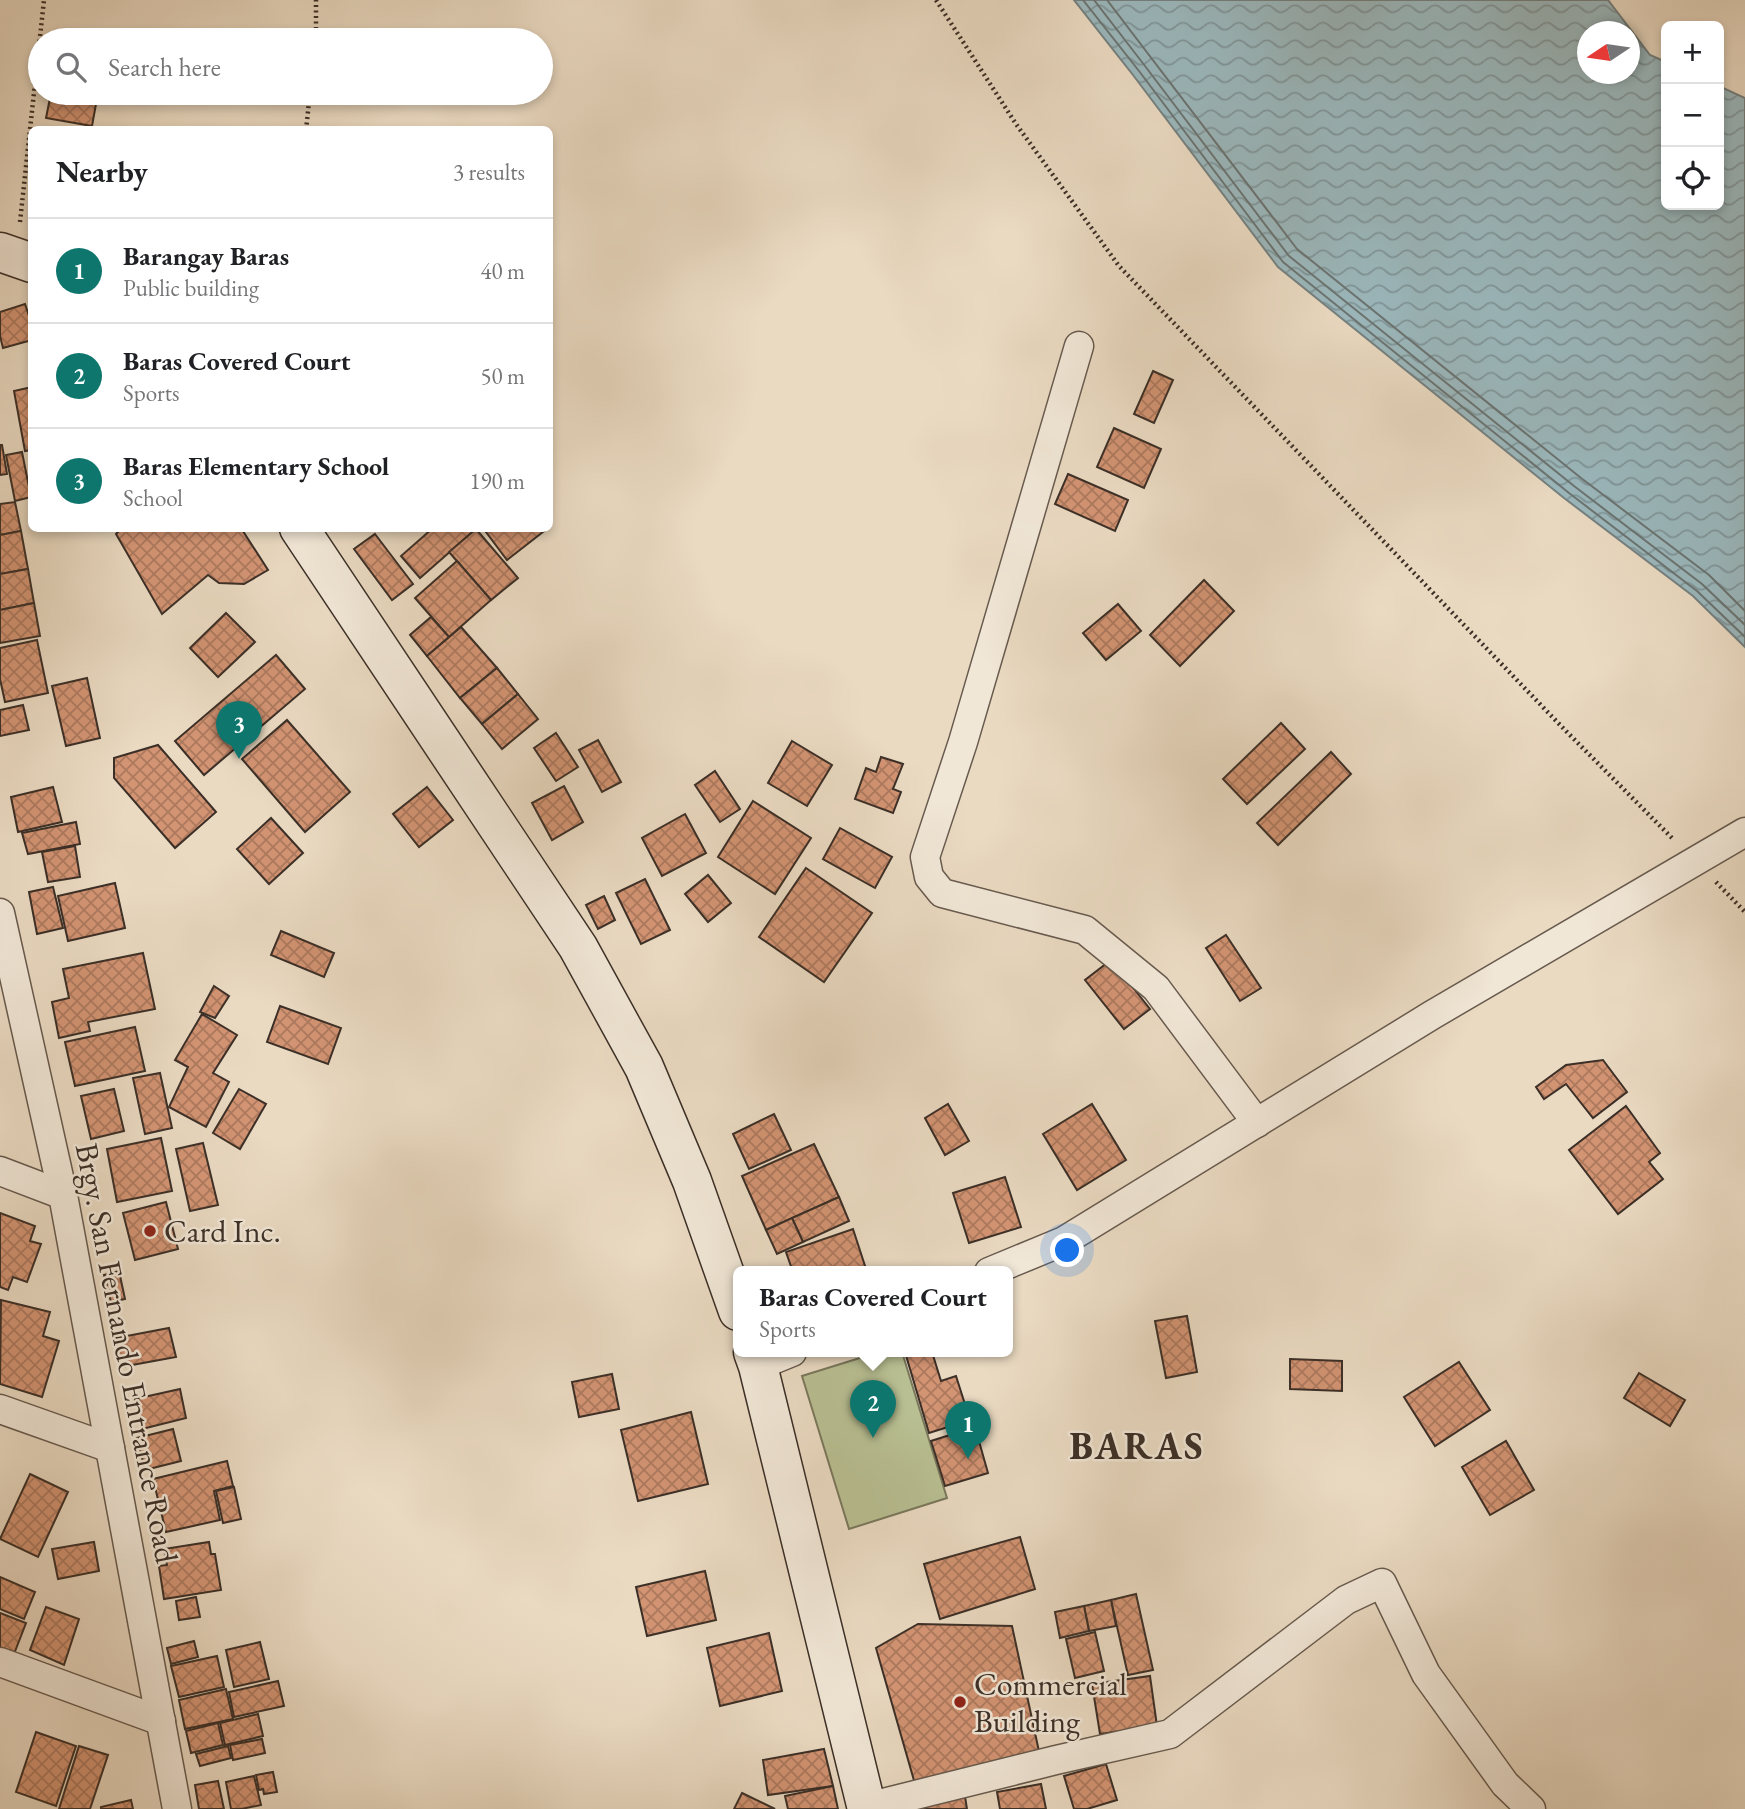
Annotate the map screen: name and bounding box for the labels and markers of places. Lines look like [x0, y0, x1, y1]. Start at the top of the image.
pin: 3 [216, 701, 262, 759]
place label: Card Inc. [164, 1210, 281, 1252]
marker: Card Inc. [142, 1223, 158, 1239]
pin: 2 [850, 1380, 896, 1438]
pin: 1 [945, 1401, 991, 1459]
place label: Commercial Building [974, 1663, 1127, 1742]
marker: Commercial Building [952, 1694, 968, 1710]

